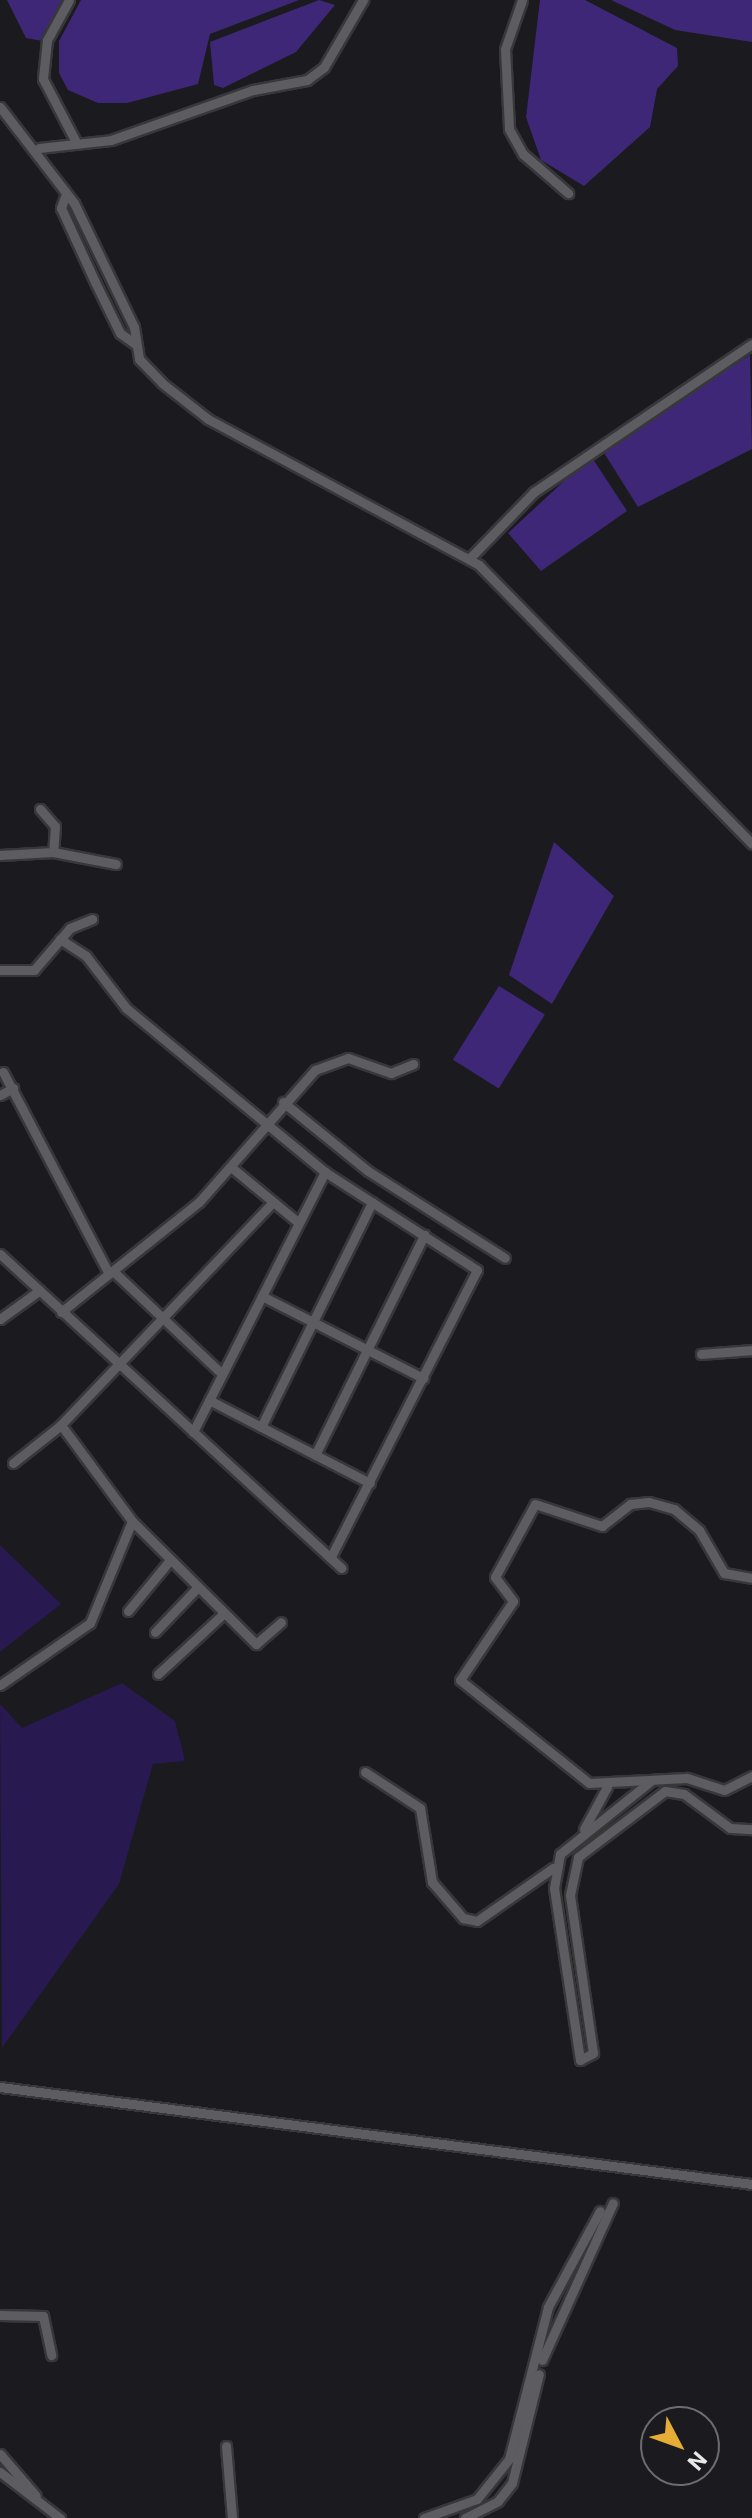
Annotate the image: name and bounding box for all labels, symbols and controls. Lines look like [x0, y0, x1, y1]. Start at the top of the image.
north arrow [640, 2406, 720, 2486]
text: N [682, 2447, 712, 2475]

